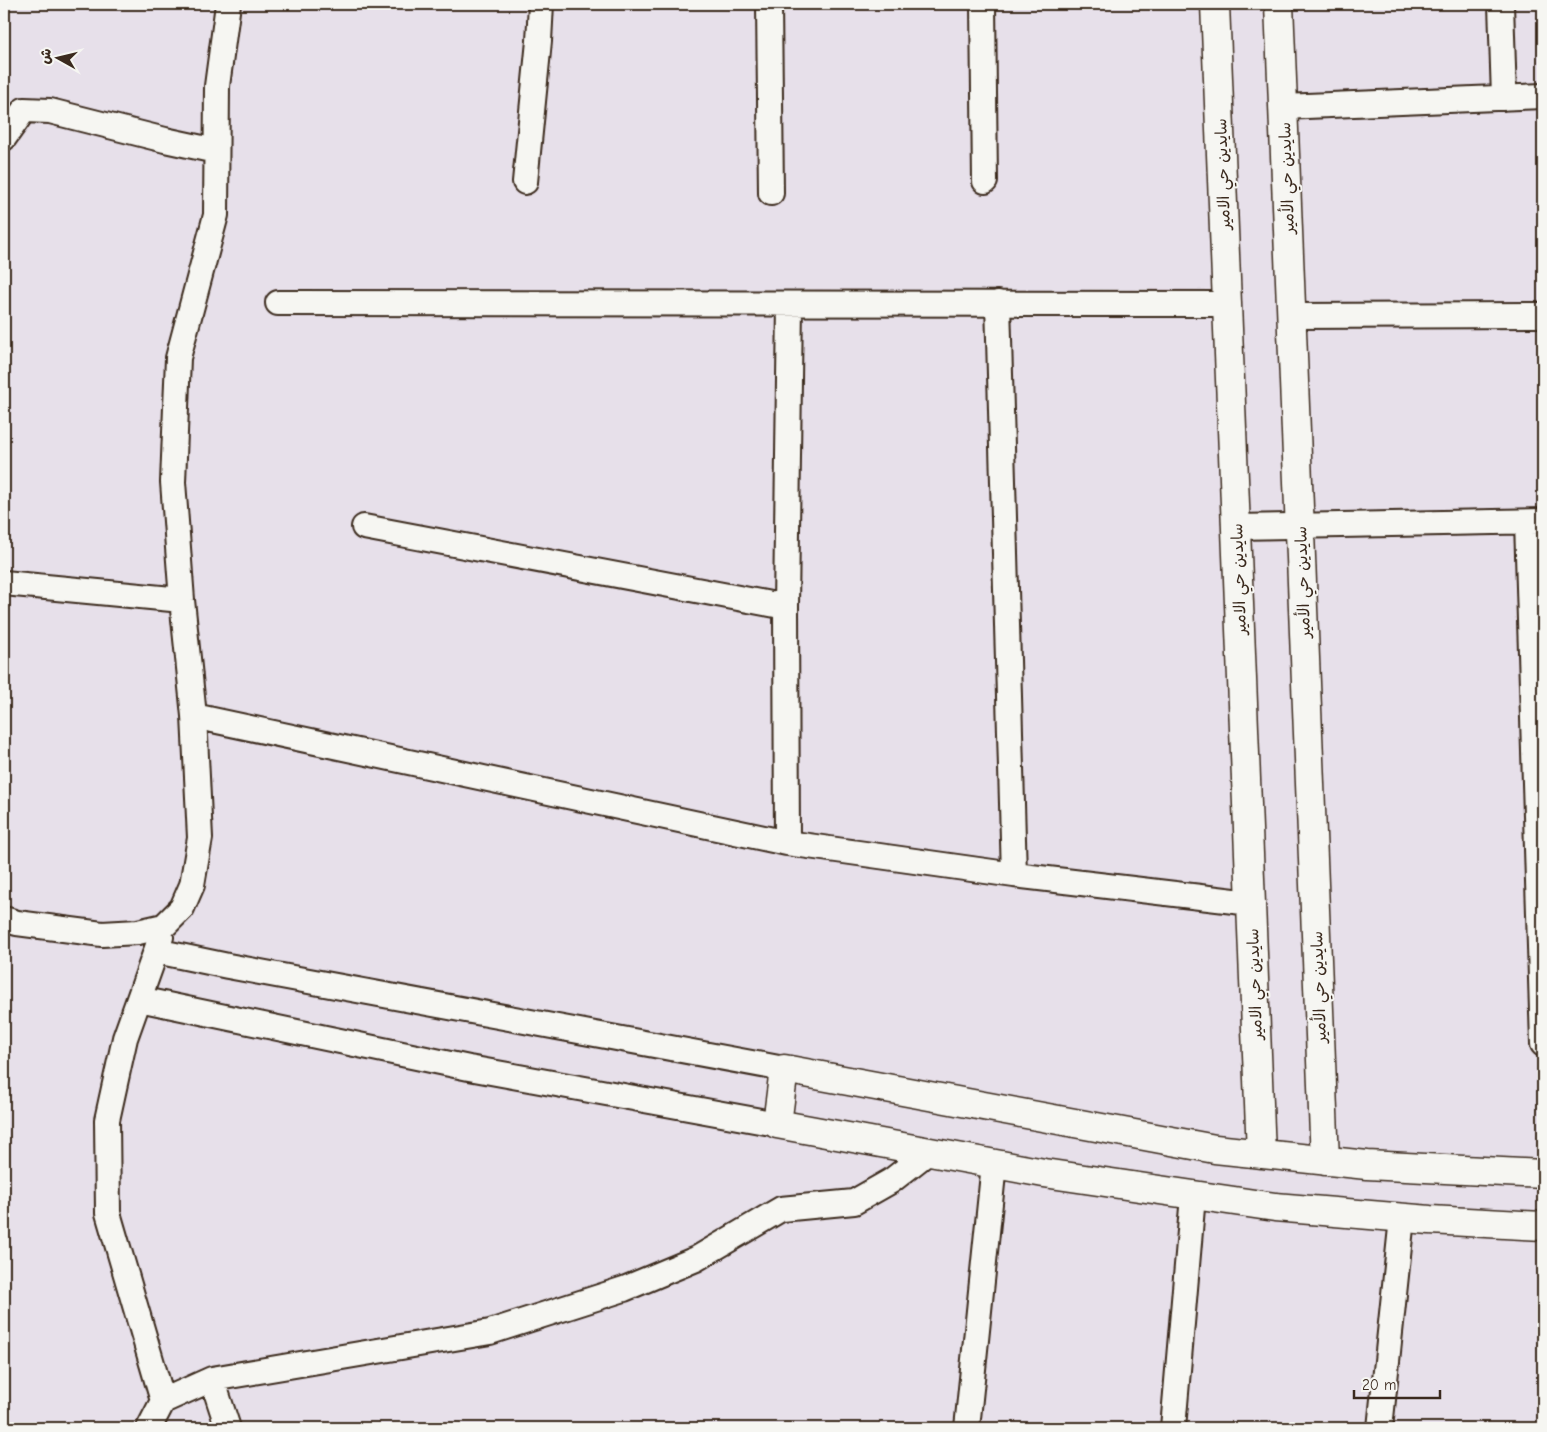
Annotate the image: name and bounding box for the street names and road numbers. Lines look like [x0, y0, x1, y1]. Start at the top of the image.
street label: سايدين حي الامير [1212, 118, 1239, 232]
street label: سايدين حي الأمير [1274, 122, 1303, 236]
street label: سايدين حي الامير [1228, 523, 1255, 637]
street label: سايدين حي الأمير [1290, 526, 1319, 640]
street label: سايدين حي الامير [1244, 928, 1271, 1042]
street label: سايدين حي الأمير [1306, 931, 1335, 1045]

